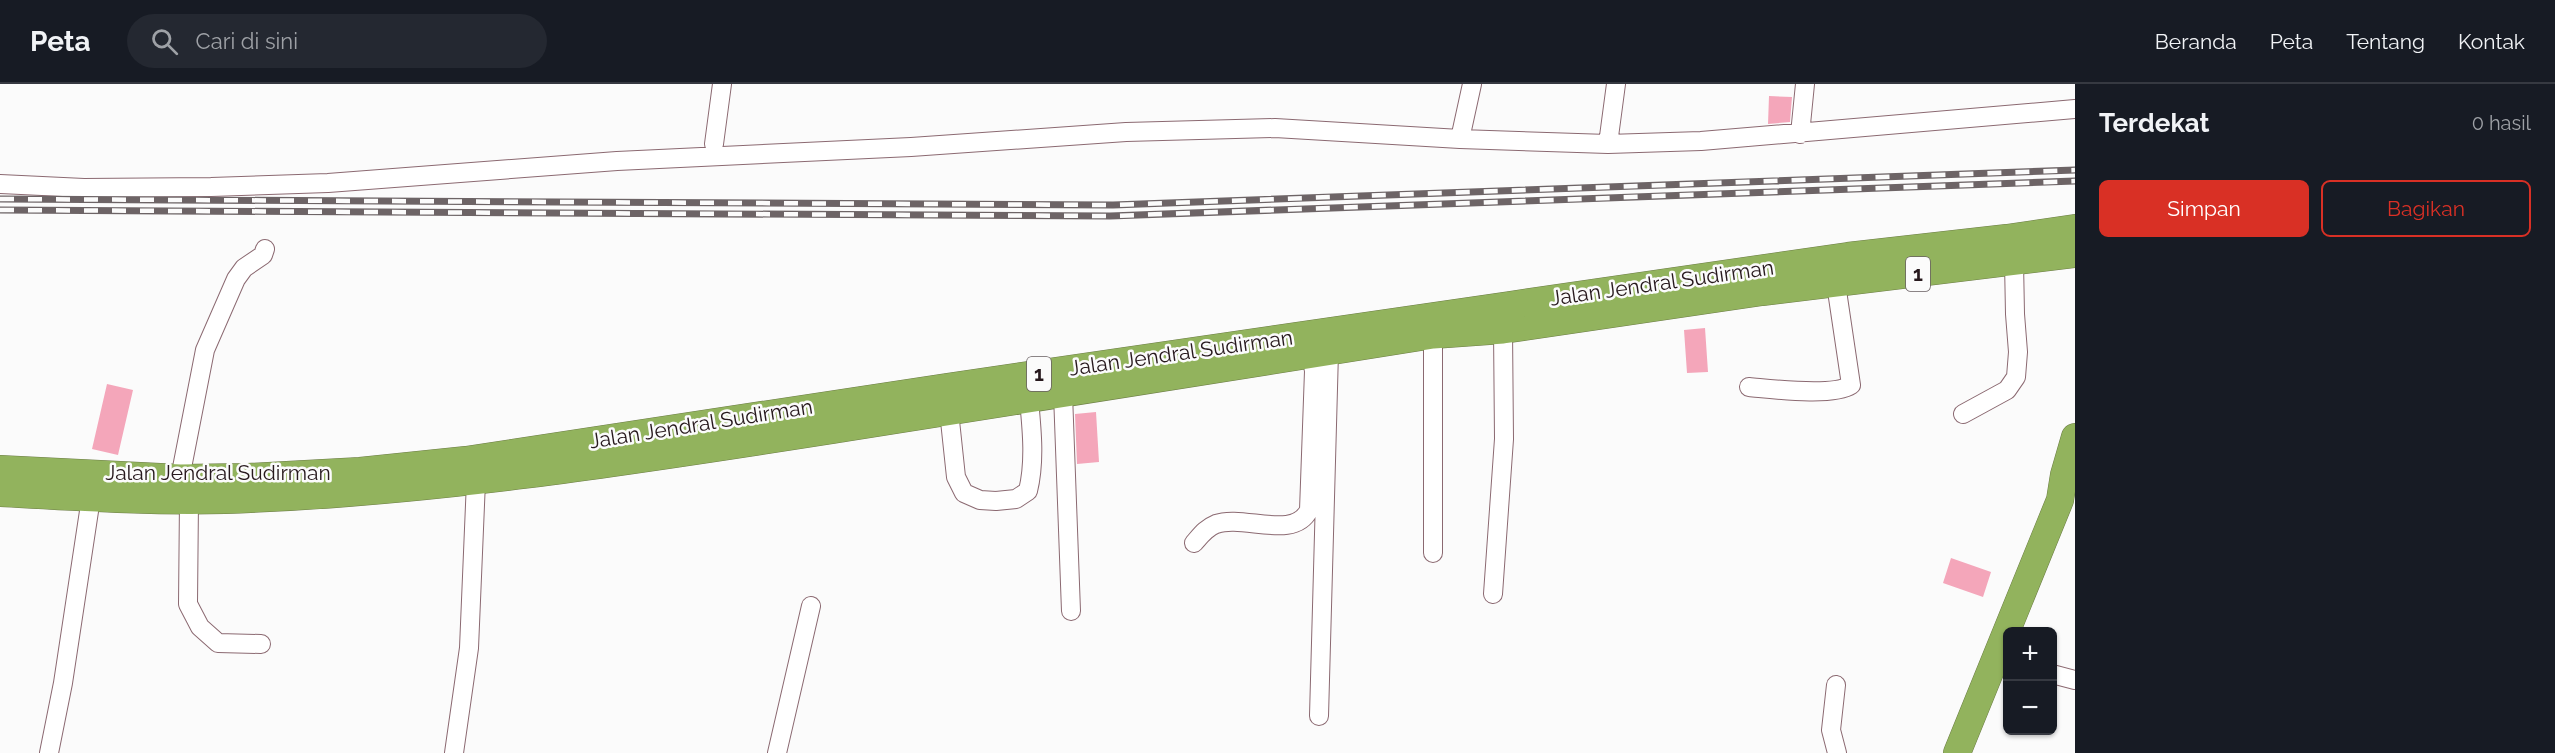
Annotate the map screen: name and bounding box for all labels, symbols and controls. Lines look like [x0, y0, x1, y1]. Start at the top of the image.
search box [127, 14, 547, 68]
text: Peta [30, 25, 91, 58]
icon: search [148, 25, 181, 58]
text: Cari di sini [196, 28, 298, 54]
text: Beranda [2155, 29, 2237, 54]
text: Peta [2270, 29, 2313, 54]
text: Tentang [2346, 29, 2425, 54]
text: Kontak [2458, 29, 2525, 54]
text: Terdekat [2099, 108, 2210, 138]
text: 0 hasil [2472, 111, 2531, 135]
button: Simpan [2099, 180, 2309, 237]
button: Bagikan [2321, 180, 2531, 237]
street label: Jalan Jendral Sudirman [1549, 254, 1775, 311]
road number: 1 [1906, 257, 1930, 291]
street label: Jalan Jendral Sudirman [1068, 324, 1294, 381]
road number: 1 [1027, 357, 1051, 391]
street label: Jalan Jendral Sudirman [588, 394, 814, 453]
street label: Jalan Jendral Sudirman [105, 460, 331, 485]
map controls [2003, 627, 2057, 735]
button: + [2003, 627, 2057, 681]
button: − [2003, 681, 2057, 735]

